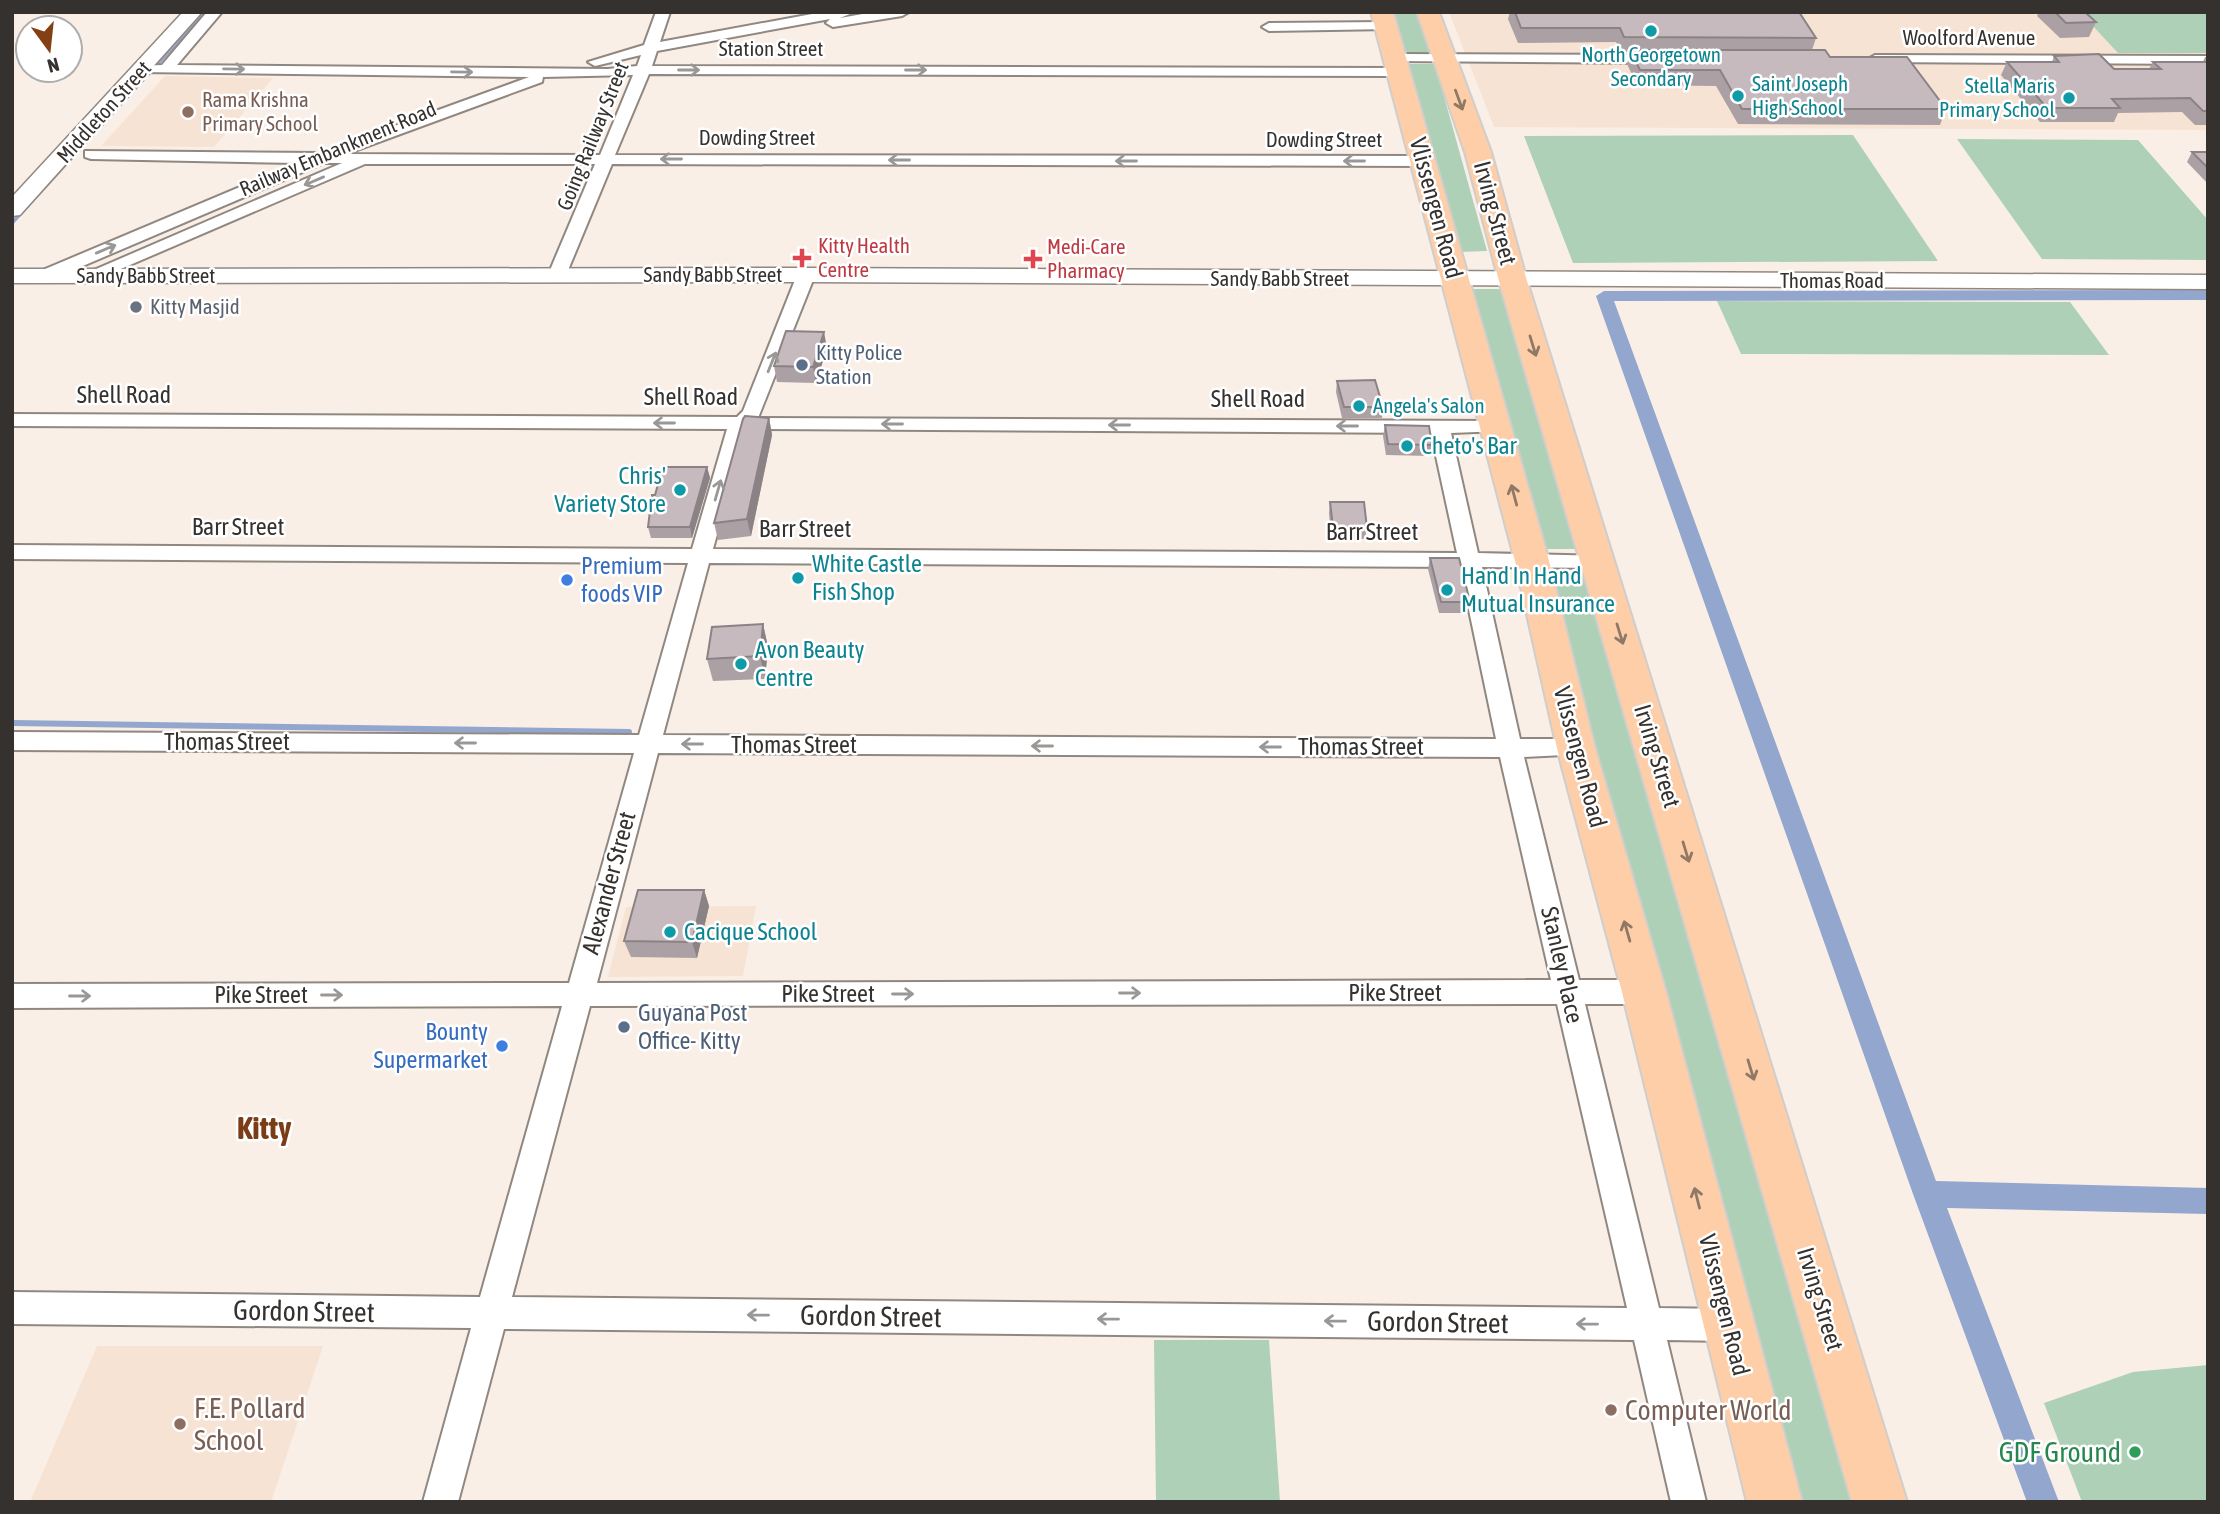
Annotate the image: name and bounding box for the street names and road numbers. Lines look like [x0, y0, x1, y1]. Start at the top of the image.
street label: Woolford Avenue [1903, 25, 2035, 49]
street label: Station Street [719, 36, 823, 60]
street label: Middleton Street [51, 56, 155, 167]
street label: Going Railway Street [551, 58, 633, 213]
street label: Railway Embankment Road [236, 96, 439, 200]
street label: Dowding Street [699, 125, 815, 149]
street label: Dowding Street [1266, 127, 1382, 151]
street label: Vlissengen Road [1405, 135, 1468, 281]
street label: Irving Street [1469, 158, 1522, 268]
street label: Sandy Babb Street [644, 262, 782, 286]
street label: Sandy Babb Street [77, 263, 215, 287]
street label: Sandy Babb Street [1211, 266, 1349, 290]
street label: Thomas Road [1780, 268, 1884, 292]
street label: Shell Road [77, 381, 171, 408]
street label: Shell Road [644, 383, 738, 410]
street label: Shell Road [1211, 385, 1305, 412]
street label: Barr Street [192, 513, 284, 540]
street label: Barr Street [759, 515, 851, 542]
street label: Barr Street [1326, 518, 1418, 545]
street label: Vlissengen Road [1549, 684, 1612, 830]
street label: Irving Street [1629, 701, 1686, 811]
street label: Thomas Street [164, 728, 290, 755]
street label: Thomas Street [731, 731, 857, 758]
street label: Thomas Street [1298, 733, 1424, 760]
street label: Alexander Street [577, 809, 641, 957]
street label: Stanley Place [1536, 904, 1589, 1026]
street label: Pike Street [1348, 979, 1442, 1006]
street label: Pike Street [781, 980, 875, 1007]
street label: Pike Street [214, 981, 308, 1008]
street label: Vlissengen Road [1694, 1231, 1755, 1378]
street label: Irving Street [1792, 1244, 1849, 1354]
street label: Gordon Street [233, 1294, 375, 1328]
street label: Gordon Street [800, 1299, 942, 1333]
street label: Gordon Street [1367, 1305, 1509, 1339]

